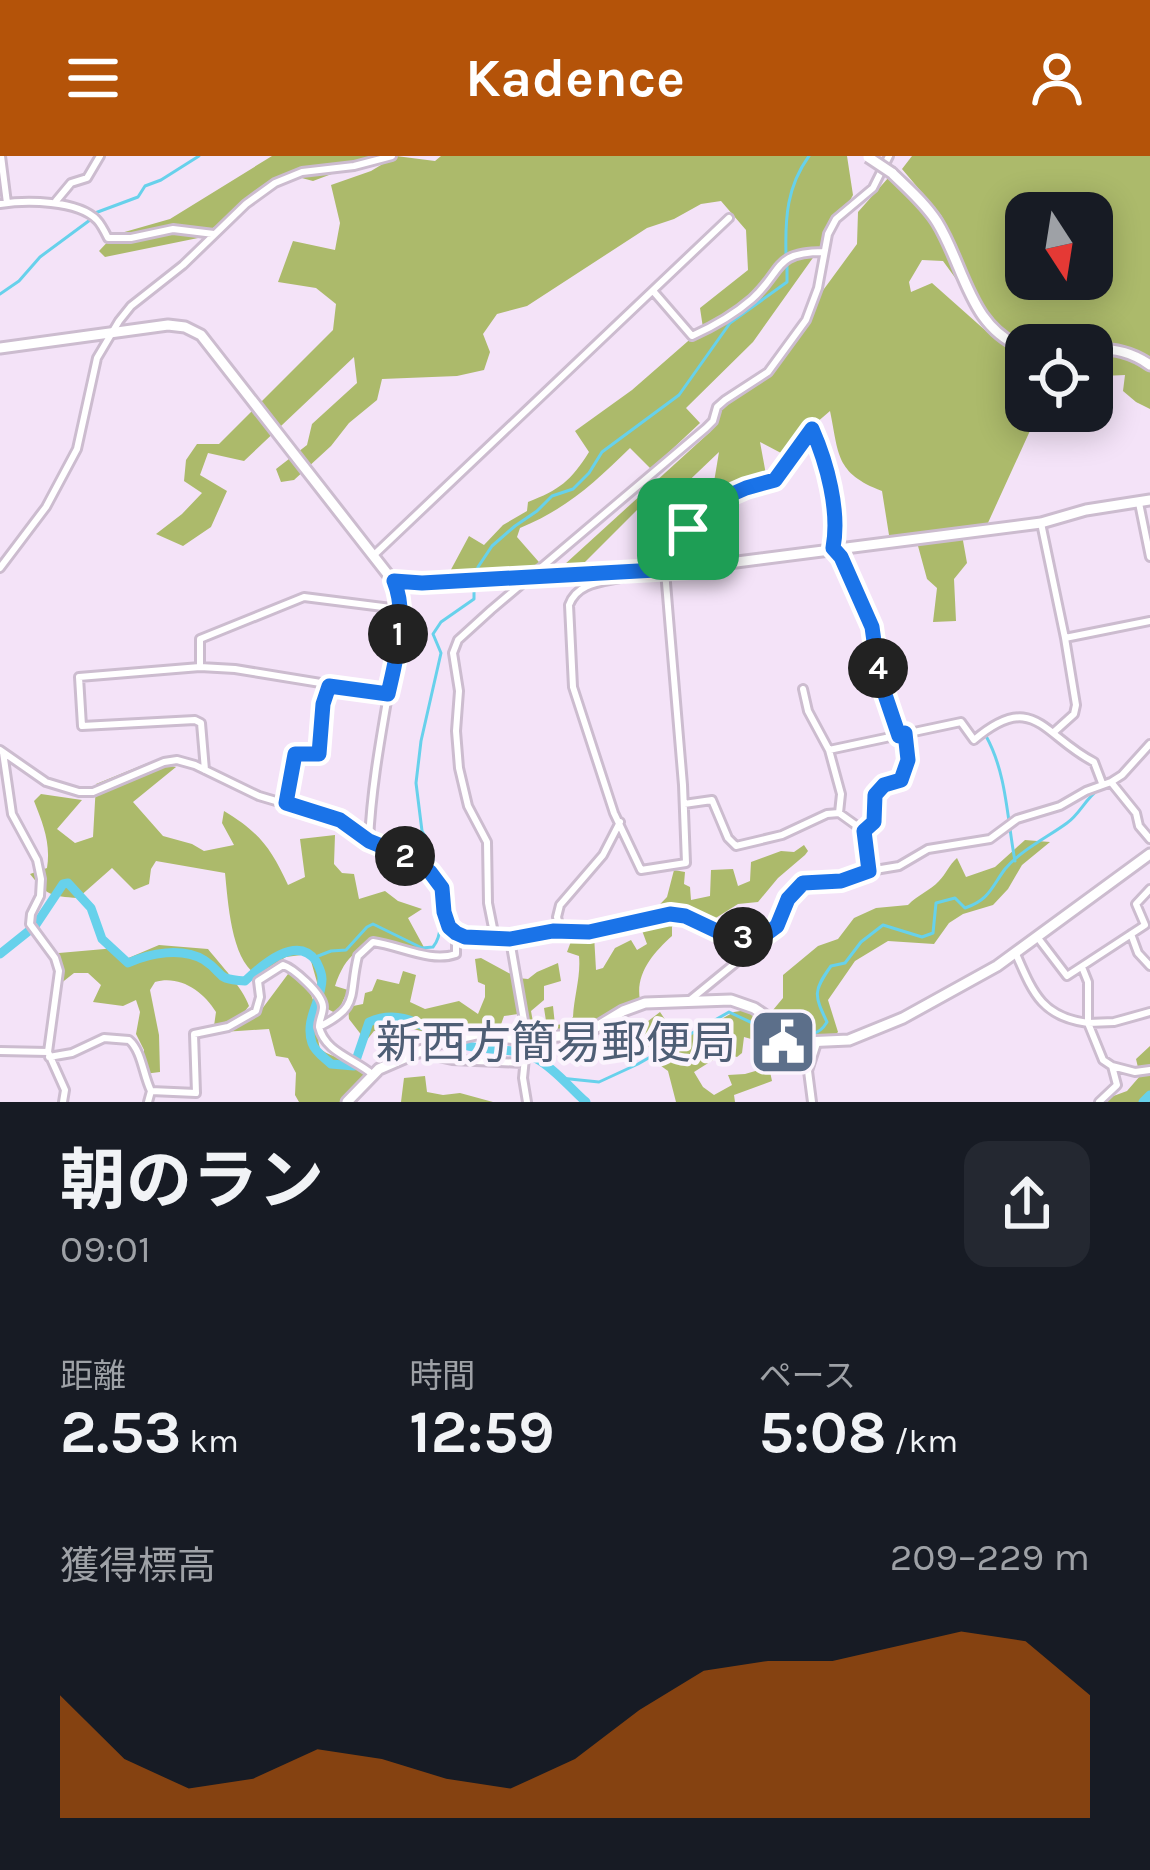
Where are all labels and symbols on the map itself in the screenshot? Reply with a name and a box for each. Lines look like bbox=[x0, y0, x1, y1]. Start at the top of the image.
north arrow bbox=[1005, 192, 1113, 300]
pin bbox=[637, 478, 739, 580]
pin: 1 bbox=[368, 604, 428, 664]
pin: 4 bbox=[848, 638, 908, 698]
pin: 2 bbox=[375, 826, 435, 886]
pin: 3 bbox=[713, 907, 773, 967]
public building icon: 新西方簡易郵便局 bbox=[748, 1007, 818, 1077]
place label: 新西方簡易郵便局 bbox=[376, 1017, 736, 1069]

